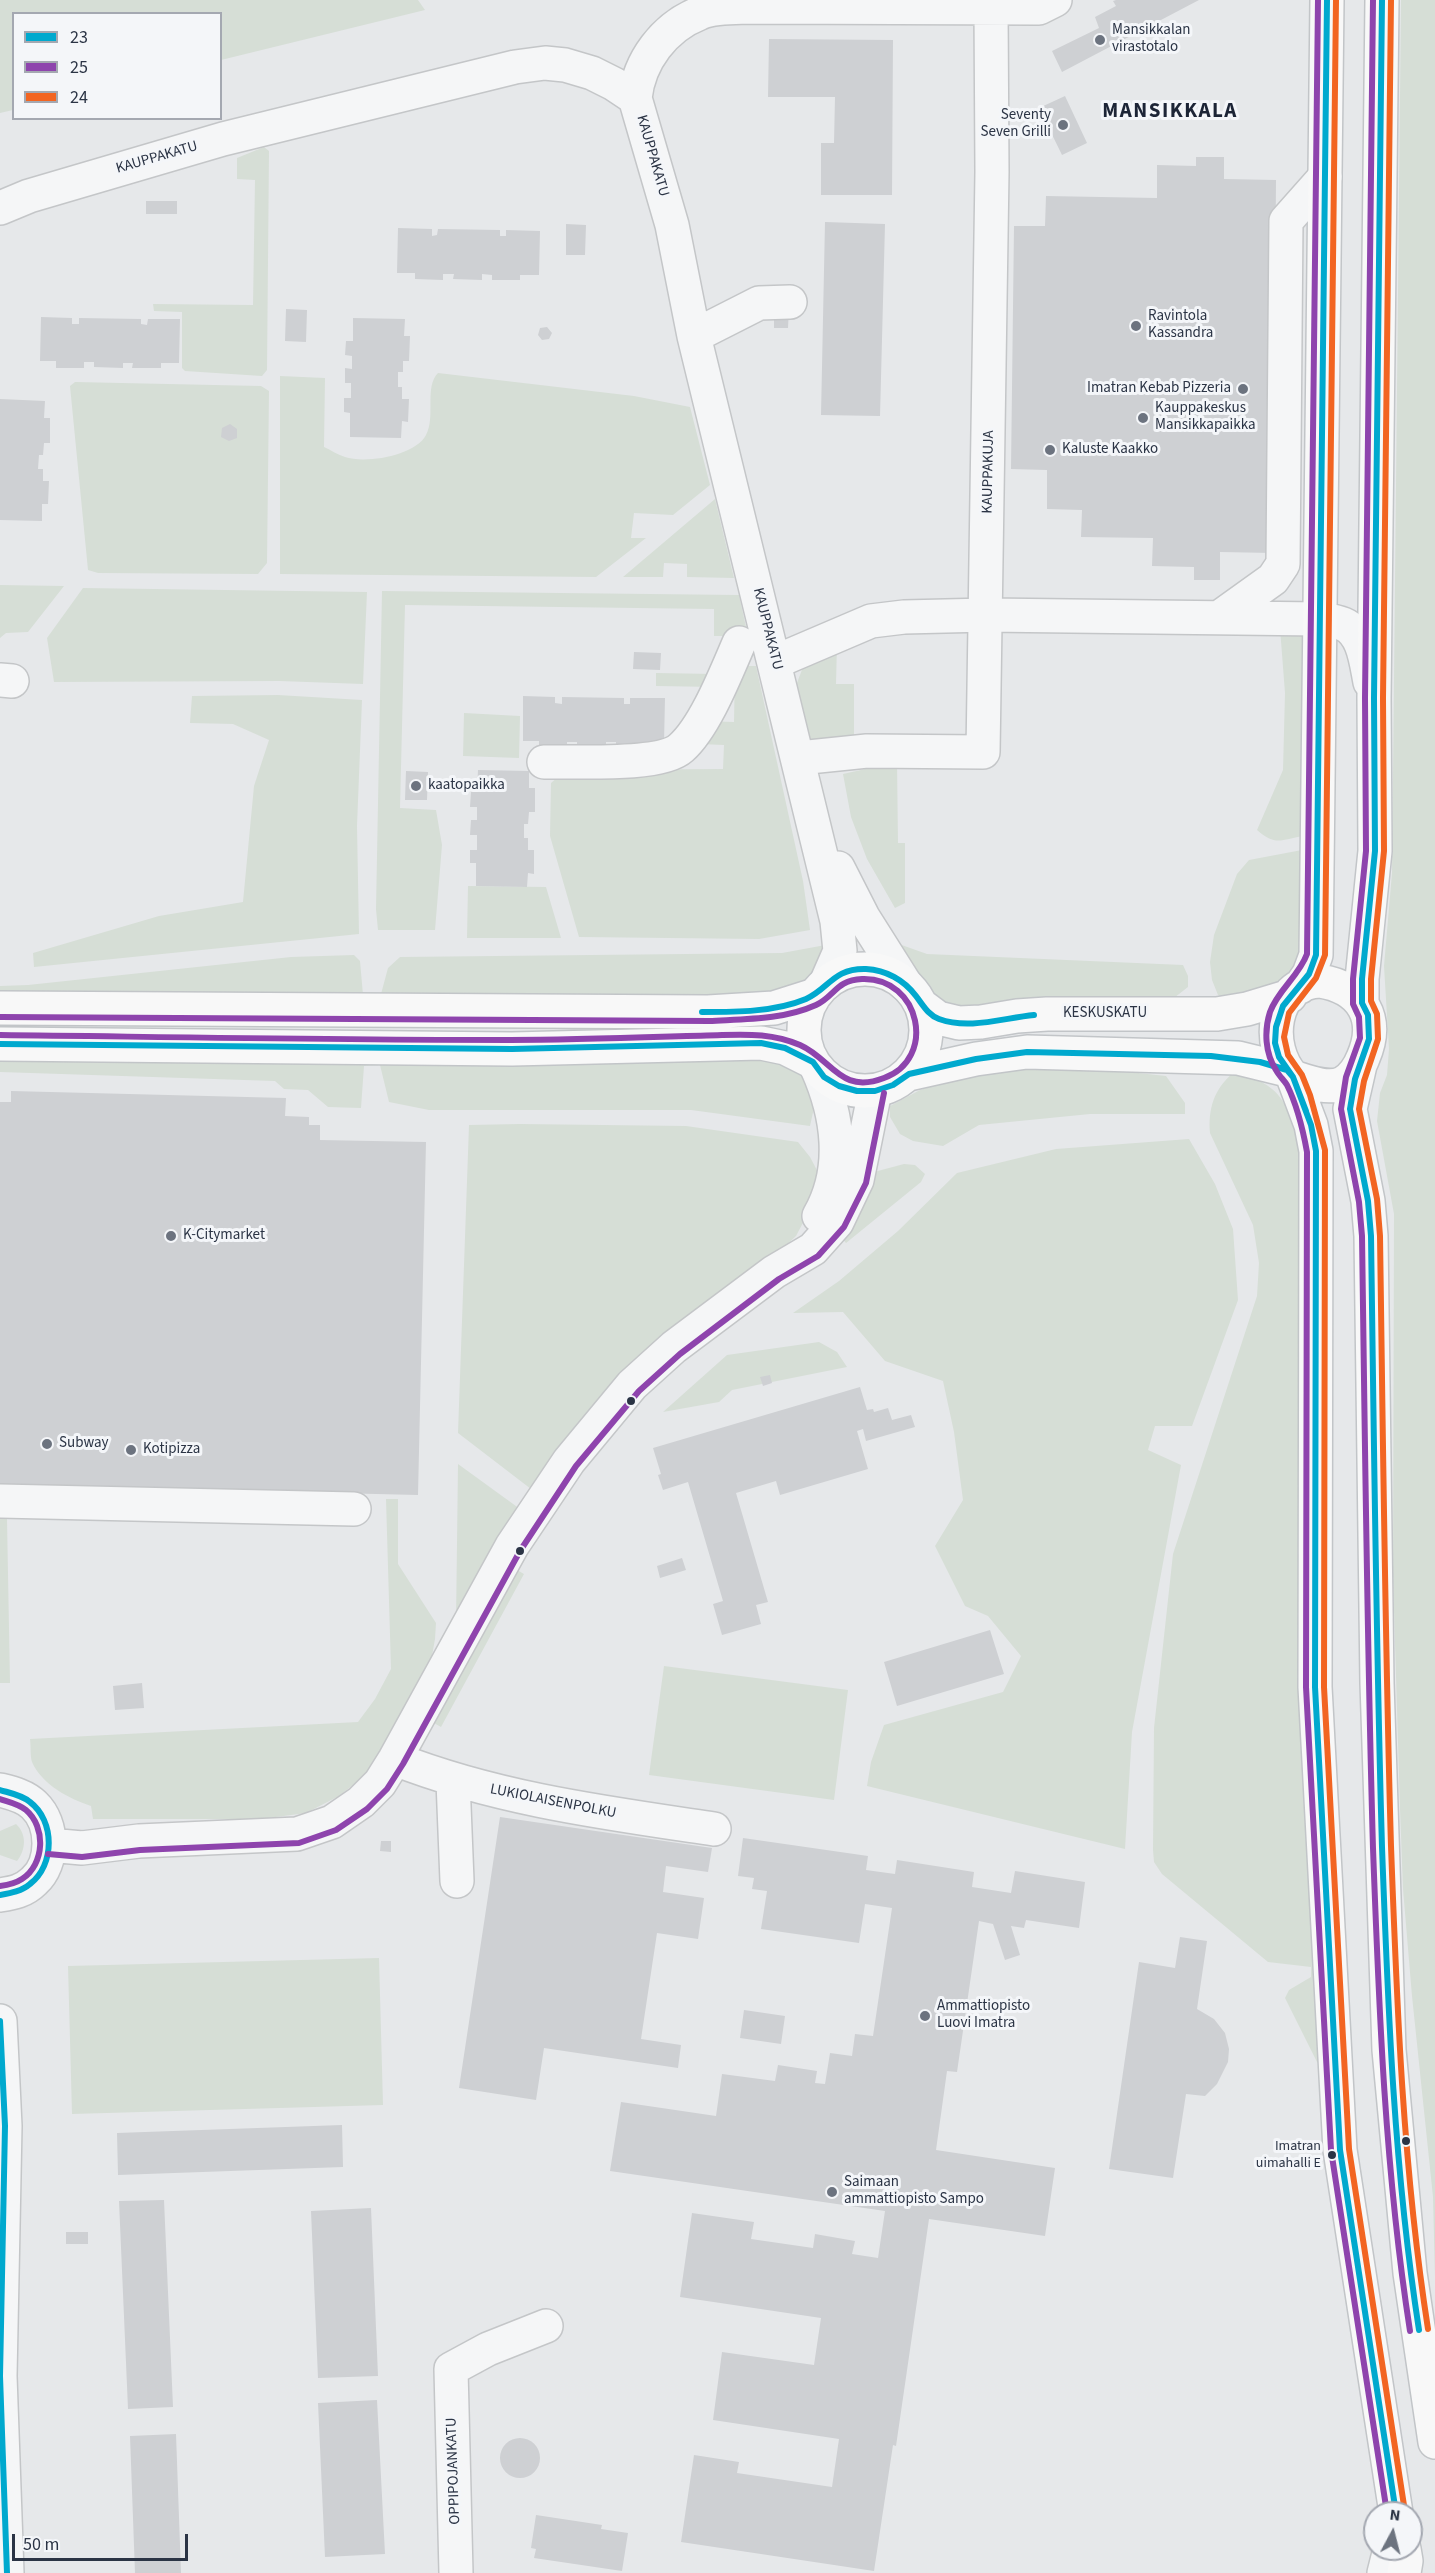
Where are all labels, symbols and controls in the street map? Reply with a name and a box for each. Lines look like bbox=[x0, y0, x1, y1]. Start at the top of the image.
legend bbox=[12, 12, 222, 120]
place label: Mansikkalan virastotalo bbox=[1112, 22, 1190, 57]
text: 23 bbox=[70, 25, 88, 50]
marker: Mansikkalan virastotalo bbox=[1093, 33, 1107, 47]
text: 25 bbox=[70, 55, 88, 80]
text: 24 bbox=[70, 85, 88, 110]
district label: MANSIKKALA bbox=[1102, 99, 1238, 125]
place label: Seventy Seven Grilli bbox=[980, 107, 1051, 142]
street label: KAUPPAKATU bbox=[632, 113, 672, 199]
marker: Seventy Seven Grilli bbox=[1056, 118, 1070, 132]
street label: KAUPPAKATU bbox=[114, 138, 200, 178]
place label: Ravintola Kassandra bbox=[1148, 308, 1213, 343]
marker: Ravintola Kassandra bbox=[1129, 319, 1143, 333]
place label: Imatran Kebab Pizzeria bbox=[1087, 380, 1231, 398]
marker: Imatran Kebab Pizzeria bbox=[1236, 382, 1250, 396]
place label: Kauppakeskus Mansikkapaikka bbox=[1155, 400, 1256, 435]
marker: Kauppakeskus Mansikkapaikka bbox=[1136, 411, 1150, 425]
street label: KAUPPAKUJA bbox=[979, 430, 999, 514]
place label: Kaluste Kaakko bbox=[1062, 441, 1158, 459]
marker: Kaluste Kaakko bbox=[1043, 443, 1057, 457]
street label: KAUPPAKATU bbox=[748, 586, 786, 672]
place label: kaatopaikka bbox=[428, 777, 505, 795]
marker: kaatopaikka bbox=[409, 779, 423, 793]
street label: KESKUSKATU bbox=[1063, 1005, 1147, 1023]
place label: K-Citymarket bbox=[183, 1227, 265, 1245]
marker: K-Citymarket bbox=[164, 1229, 178, 1243]
unlabelled marker bbox=[625, 1395, 637, 1407]
place label: Subway bbox=[59, 1435, 109, 1453]
marker: Subway bbox=[40, 1437, 54, 1451]
place label: Kotipizza bbox=[143, 1441, 200, 1459]
marker: Kotipizza bbox=[124, 1443, 138, 1457]
unlabelled marker bbox=[514, 1545, 526, 1557]
street label: LUKIOLAISENPOLKU bbox=[488, 1781, 618, 1823]
place label: Ammattiopisto Luovi Imatra bbox=[937, 1998, 1030, 2033]
marker: Ammattiopisto Luovi Imatra bbox=[918, 2009, 932, 2023]
unlabelled marker bbox=[1400, 2135, 1412, 2147]
place label: Imatran uimahalli E bbox=[1256, 2139, 1321, 2172]
marker: Imatran uimahalli E bbox=[1326, 2149, 1338, 2161]
place label: Saimaan ammattiopisto Sampo bbox=[844, 2174, 984, 2209]
marker: Saimaan ammattiopisto Sampo bbox=[825, 2185, 839, 2199]
street label: OPPIPOJANKATU bbox=[443, 2417, 465, 2525]
north arrow bbox=[1363, 2501, 1423, 2561]
text: N bbox=[1388, 2504, 1402, 2527]
scale bar bbox=[15, 2522, 190, 2560]
text: 50 m bbox=[23, 2532, 59, 2557]

